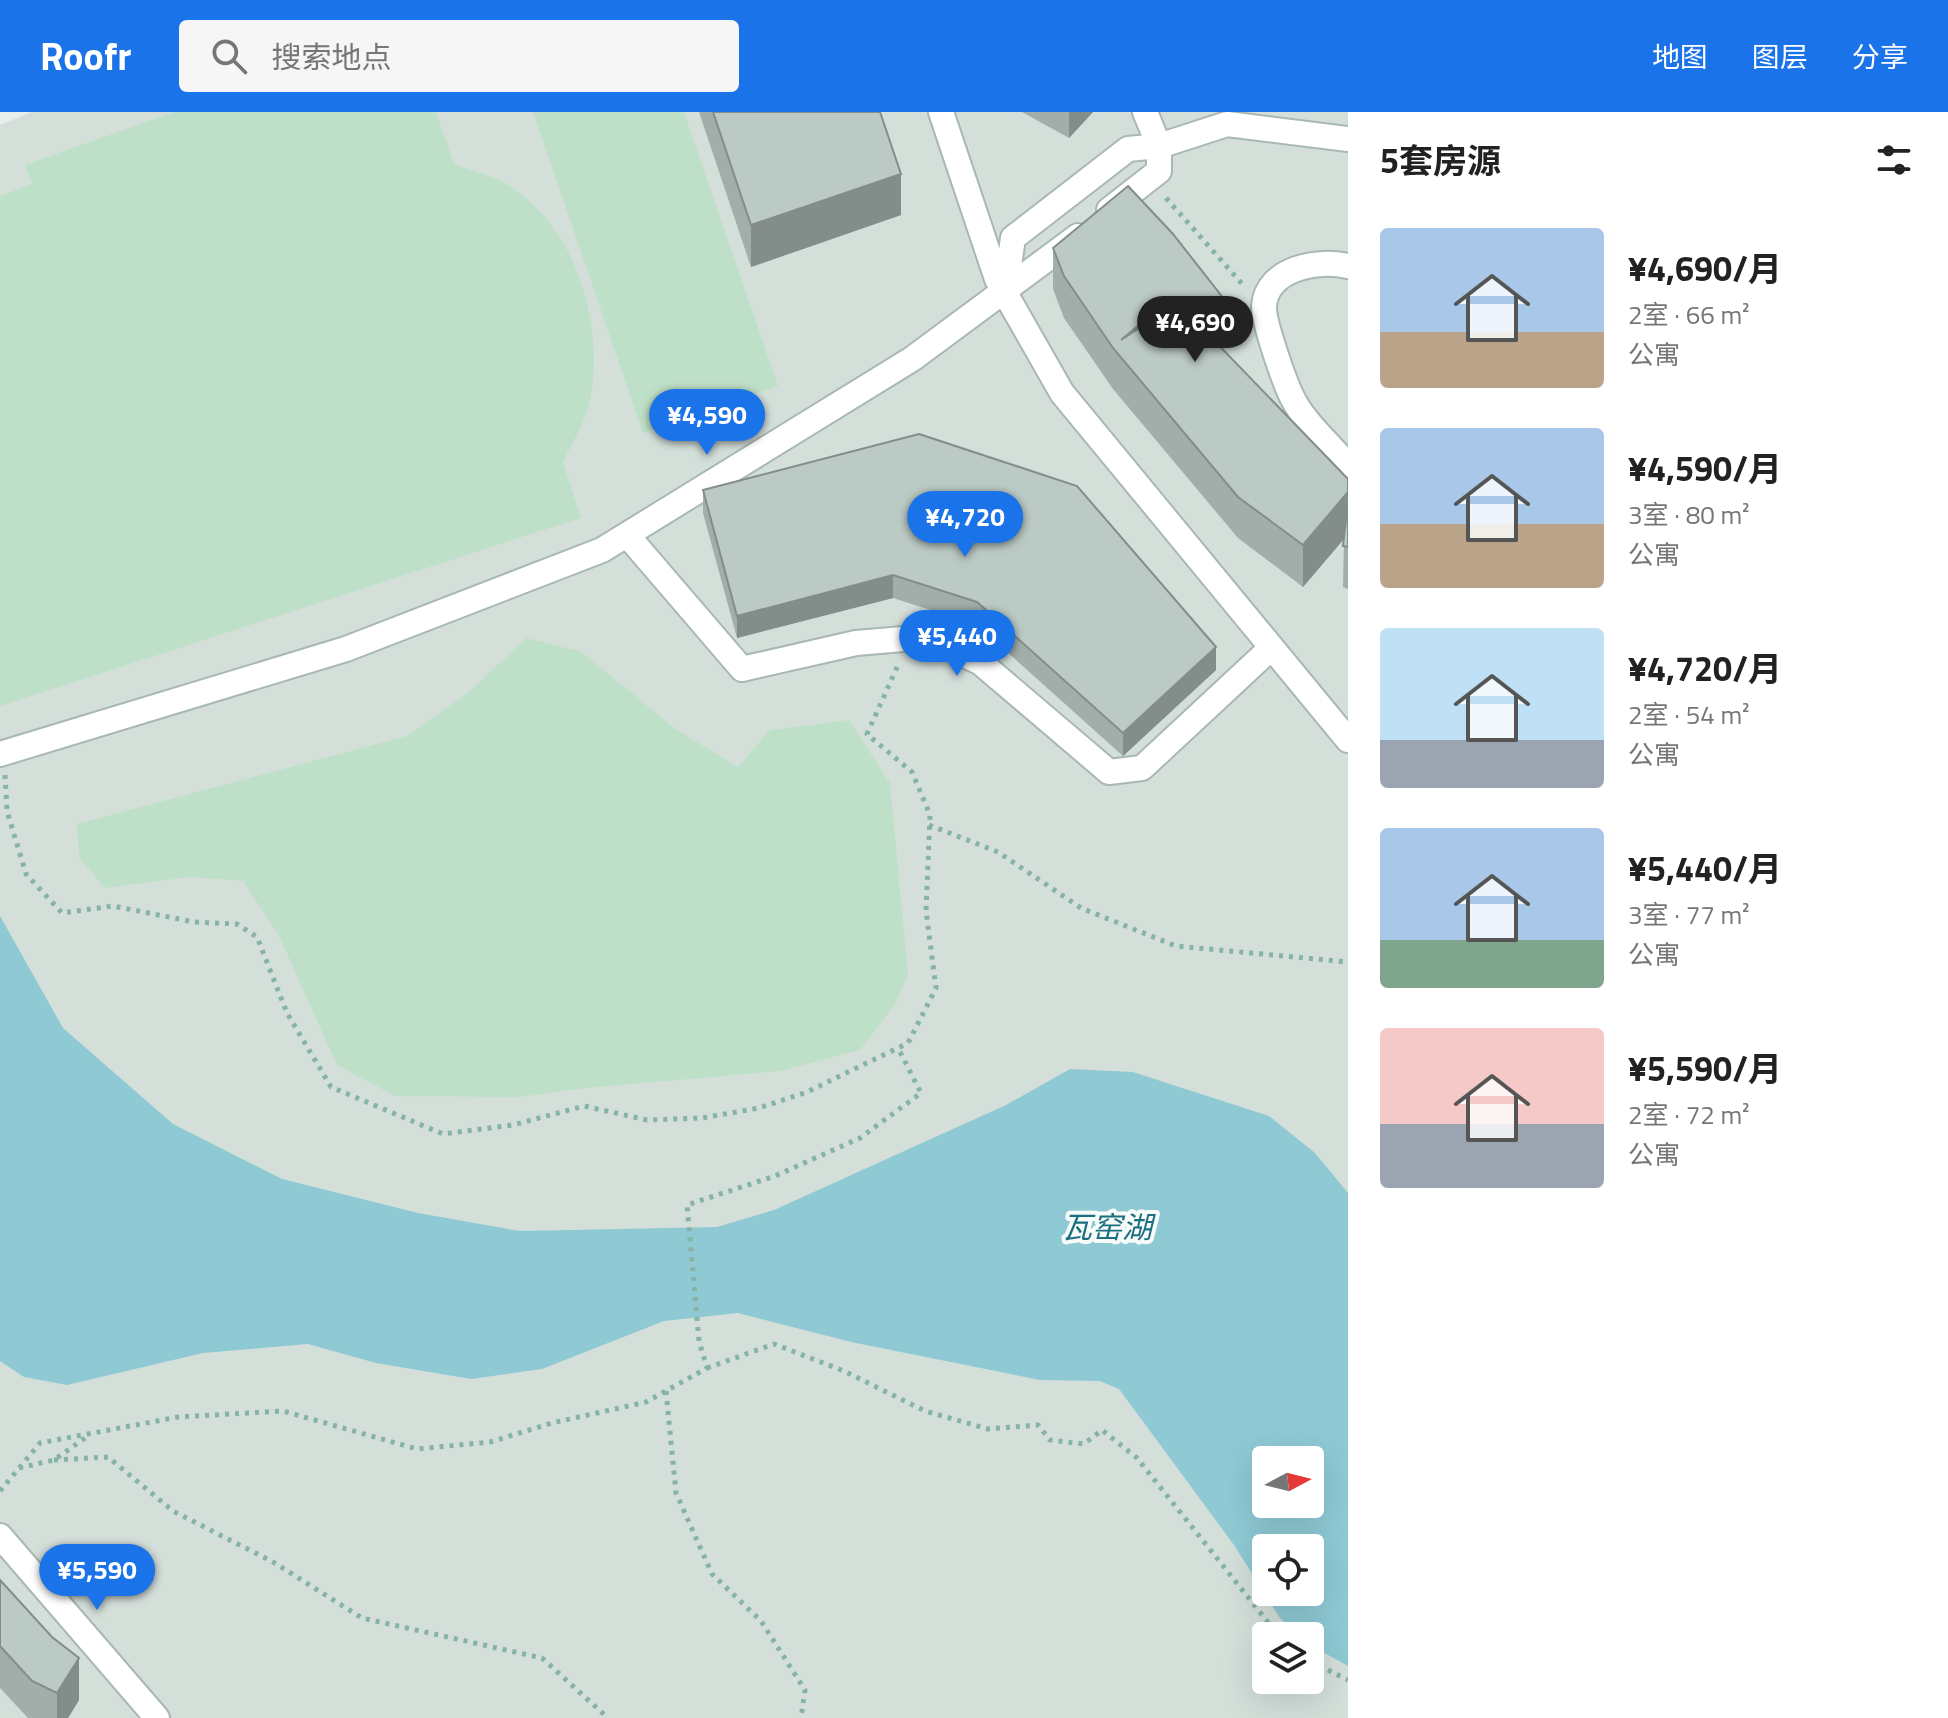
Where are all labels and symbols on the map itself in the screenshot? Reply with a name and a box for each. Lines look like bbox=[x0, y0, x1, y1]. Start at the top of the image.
pin: ¥4,690 bbox=[1130, 296, 1260, 364]
pin: ¥4,590 bbox=[642, 389, 772, 457]
pin: ¥4,720 bbox=[900, 491, 1030, 559]
pin: ¥5,440 bbox=[892, 610, 1022, 678]
water label: 瓦窑湖 bbox=[1062, 1204, 1156, 1250]
north arrow bbox=[1252, 1446, 1324, 1518]
pin: ¥5,590 bbox=[32, 1544, 162, 1612]

